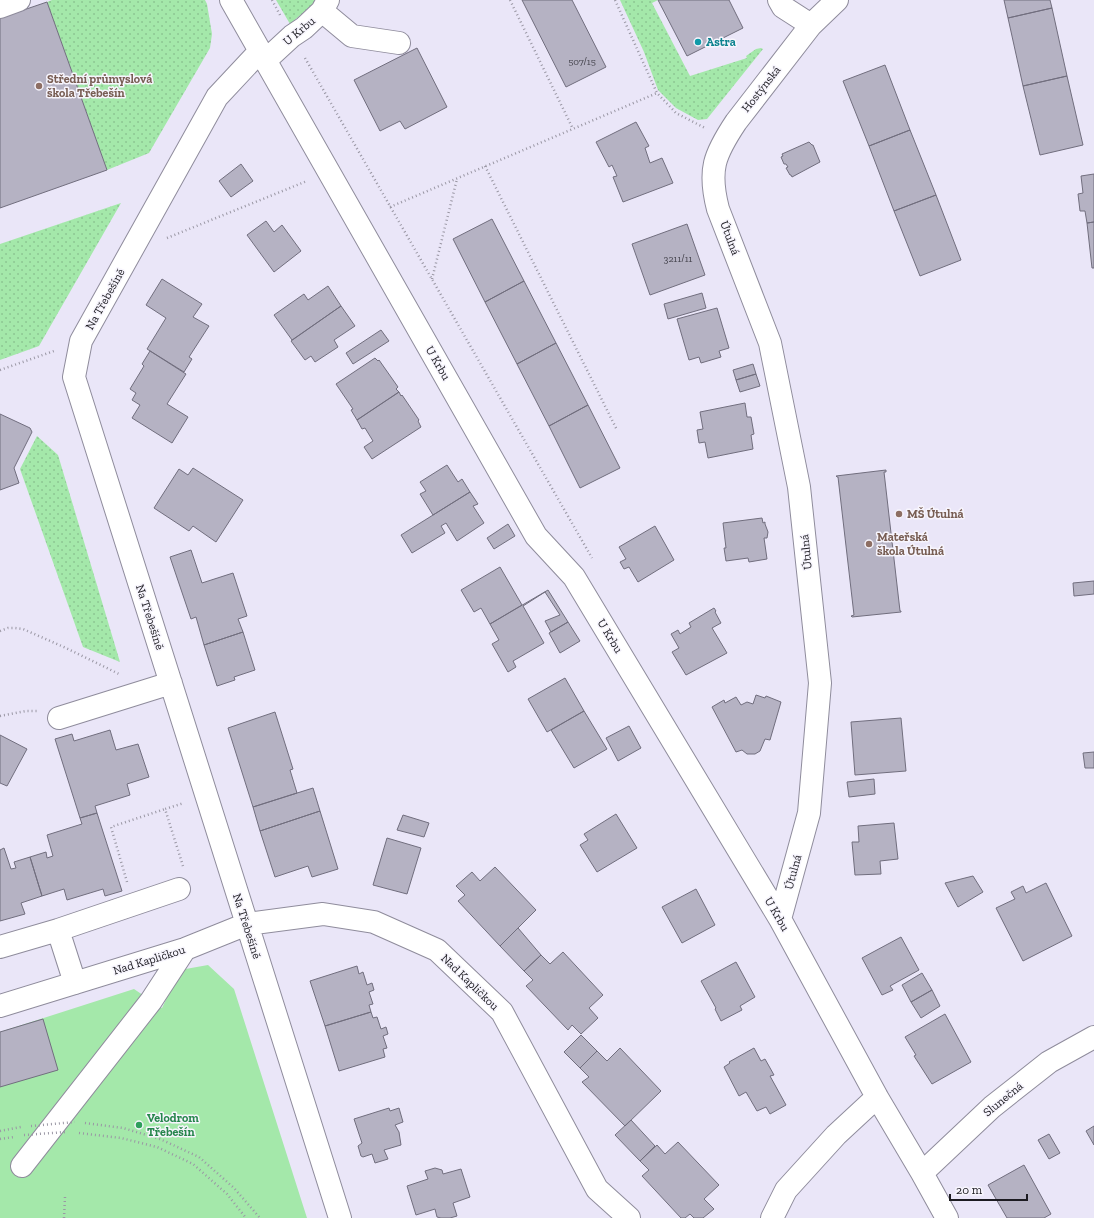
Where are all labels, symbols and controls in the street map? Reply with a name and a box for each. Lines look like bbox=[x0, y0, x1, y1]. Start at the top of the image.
street label: U Krbu bbox=[280, 14, 318, 48]
place label: Astra bbox=[706, 35, 736, 49]
marker: Astra bbox=[693, 37, 703, 47]
house number: 507/15 bbox=[568, 56, 596, 68]
street label: Hostýnská bbox=[739, 63, 784, 115]
place label: Střední průmyslová škola Třebešín bbox=[47, 72, 152, 100]
marker: Střední průmyslová škola Třebešín bbox=[34, 81, 44, 91]
street label: Útulná bbox=[717, 219, 744, 257]
house number: 3211/11 bbox=[664, 253, 693, 265]
street label: Na Třebešíně bbox=[82, 266, 128, 332]
street label: U Krbu bbox=[423, 343, 453, 383]
place label: MŠ Útulná bbox=[907, 506, 964, 521]
marker: MŠ Útulná bbox=[894, 509, 904, 519]
place label: Mateřská škola Útulná bbox=[877, 530, 944, 558]
street label: Útulná bbox=[796, 533, 815, 571]
marker: Mateřská škola Útulná bbox=[864, 539, 874, 549]
street label: Na Třebešíně bbox=[133, 583, 167, 652]
street label: U Krbu bbox=[594, 616, 626, 656]
street label: Útulná bbox=[781, 853, 804, 891]
street label: Na Třebešíně bbox=[230, 892, 264, 961]
street label: U Krbu bbox=[762, 894, 792, 934]
street label: Nad Kapličkou bbox=[111, 942, 187, 978]
street label: Nad Kapličkou bbox=[438, 951, 502, 1013]
street label: Slunečná bbox=[980, 1079, 1026, 1119]
place label: Velodrom Třebešín bbox=[147, 1111, 199, 1139]
marker: Velodrom Třebešín bbox=[134, 1120, 144, 1130]
scale bar bbox=[950, 1176, 1027, 1202]
text: 20 m bbox=[956, 1183, 983, 1197]

